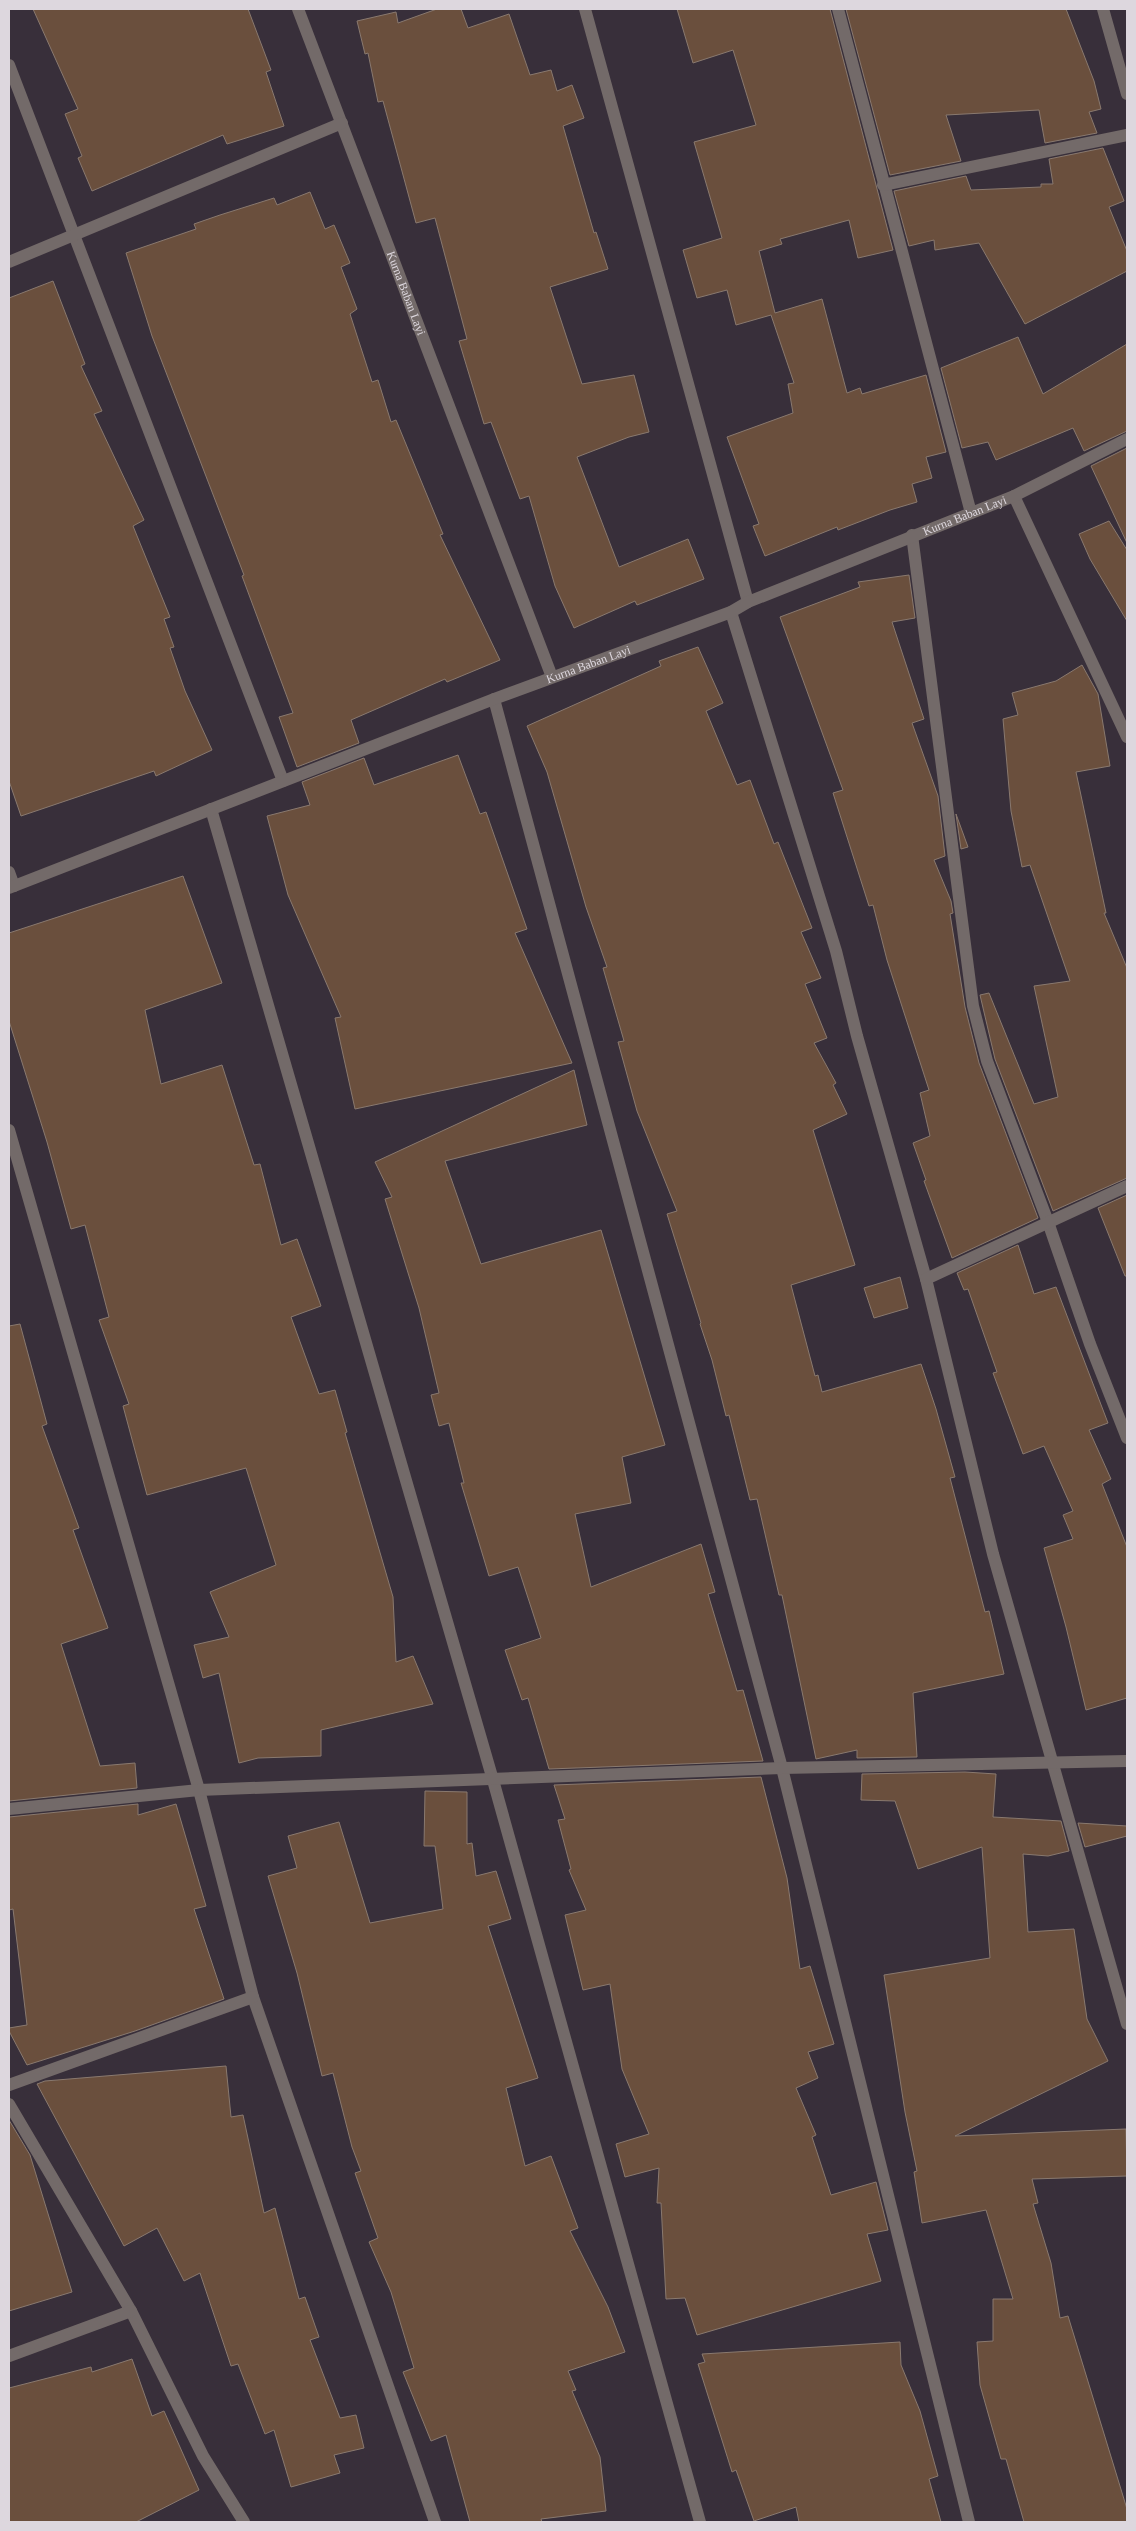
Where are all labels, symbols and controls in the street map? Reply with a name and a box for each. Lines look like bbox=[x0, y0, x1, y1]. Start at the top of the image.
street label: Kurna Baban Layi bbox=[384, 249, 429, 338]
street label: Kurna Baban Layi bbox=[921, 492, 1009, 539]
street label: Kurna Baban Layi bbox=[544, 642, 633, 686]

